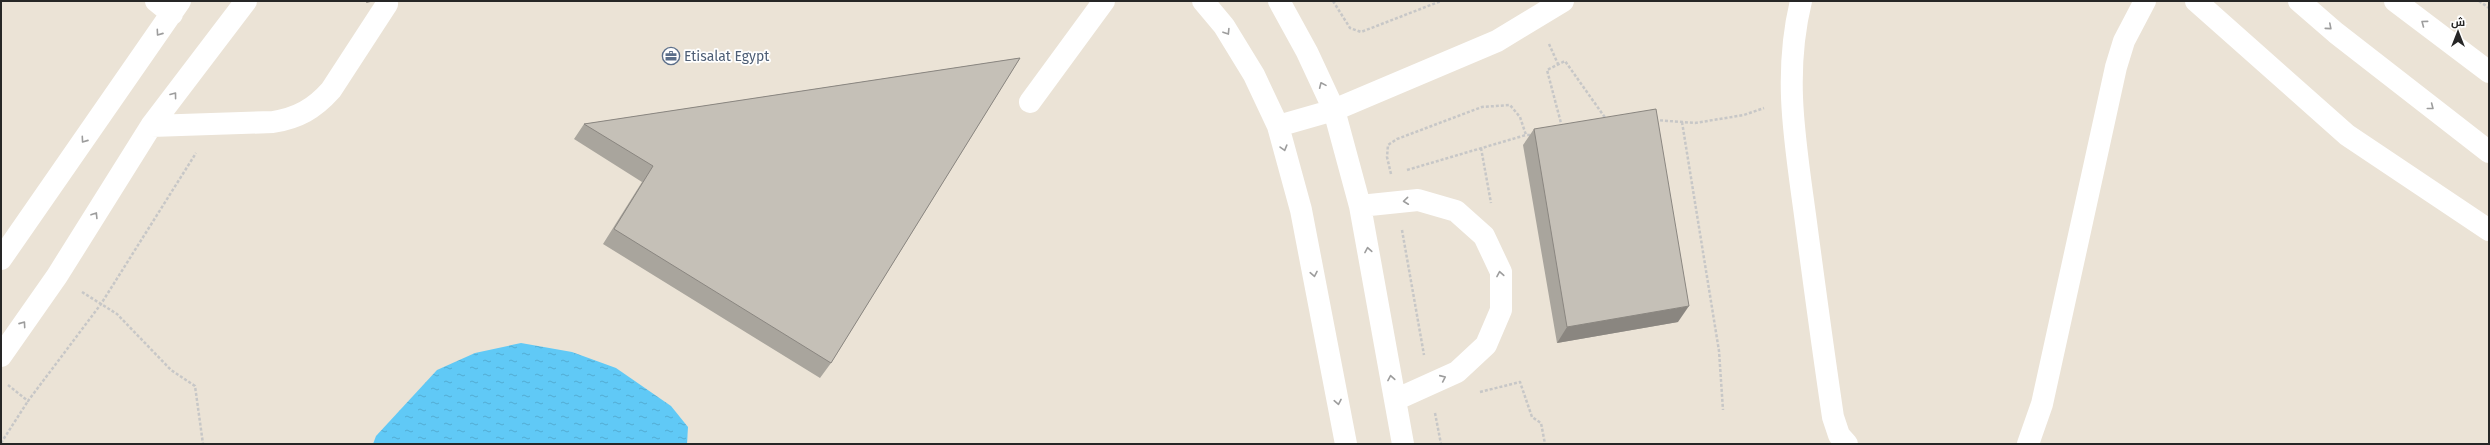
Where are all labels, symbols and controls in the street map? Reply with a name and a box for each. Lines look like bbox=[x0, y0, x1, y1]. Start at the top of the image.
north arrow bbox=[2438, 12, 2478, 52]
text: ش bbox=[2451, 16, 2465, 29]
one-way arrow bbox=[2422, 21, 2429, 28]
one-way arrow bbox=[2324, 22, 2331, 29]
one-way arrow bbox=[1222, 28, 1230, 35]
one-way arrow bbox=[157, 29, 164, 36]
office icon: Etisalat Egypt bbox=[661, 46, 681, 66]
place label: Etisalat Egypt bbox=[684, 48, 770, 65]
one-way arrow bbox=[1319, 81, 1327, 89]
one-way arrow bbox=[170, 93, 177, 100]
one-way arrow bbox=[2426, 102, 2433, 109]
one-way arrow bbox=[81, 136, 89, 143]
one-way arrow bbox=[1279, 144, 1288, 151]
one-way arrow bbox=[1403, 196, 1409, 205]
one-way arrow bbox=[90, 212, 97, 219]
one-way arrow bbox=[1364, 247, 1373, 253]
one-way arrow bbox=[1496, 270, 1505, 277]
one-way arrow bbox=[1309, 271, 1317, 278]
one-way arrow bbox=[18, 321, 25, 328]
one-way arrow bbox=[1387, 375, 1396, 381]
one-way arrow bbox=[1439, 375, 1447, 383]
one-way arrow bbox=[1333, 399, 1342, 405]

